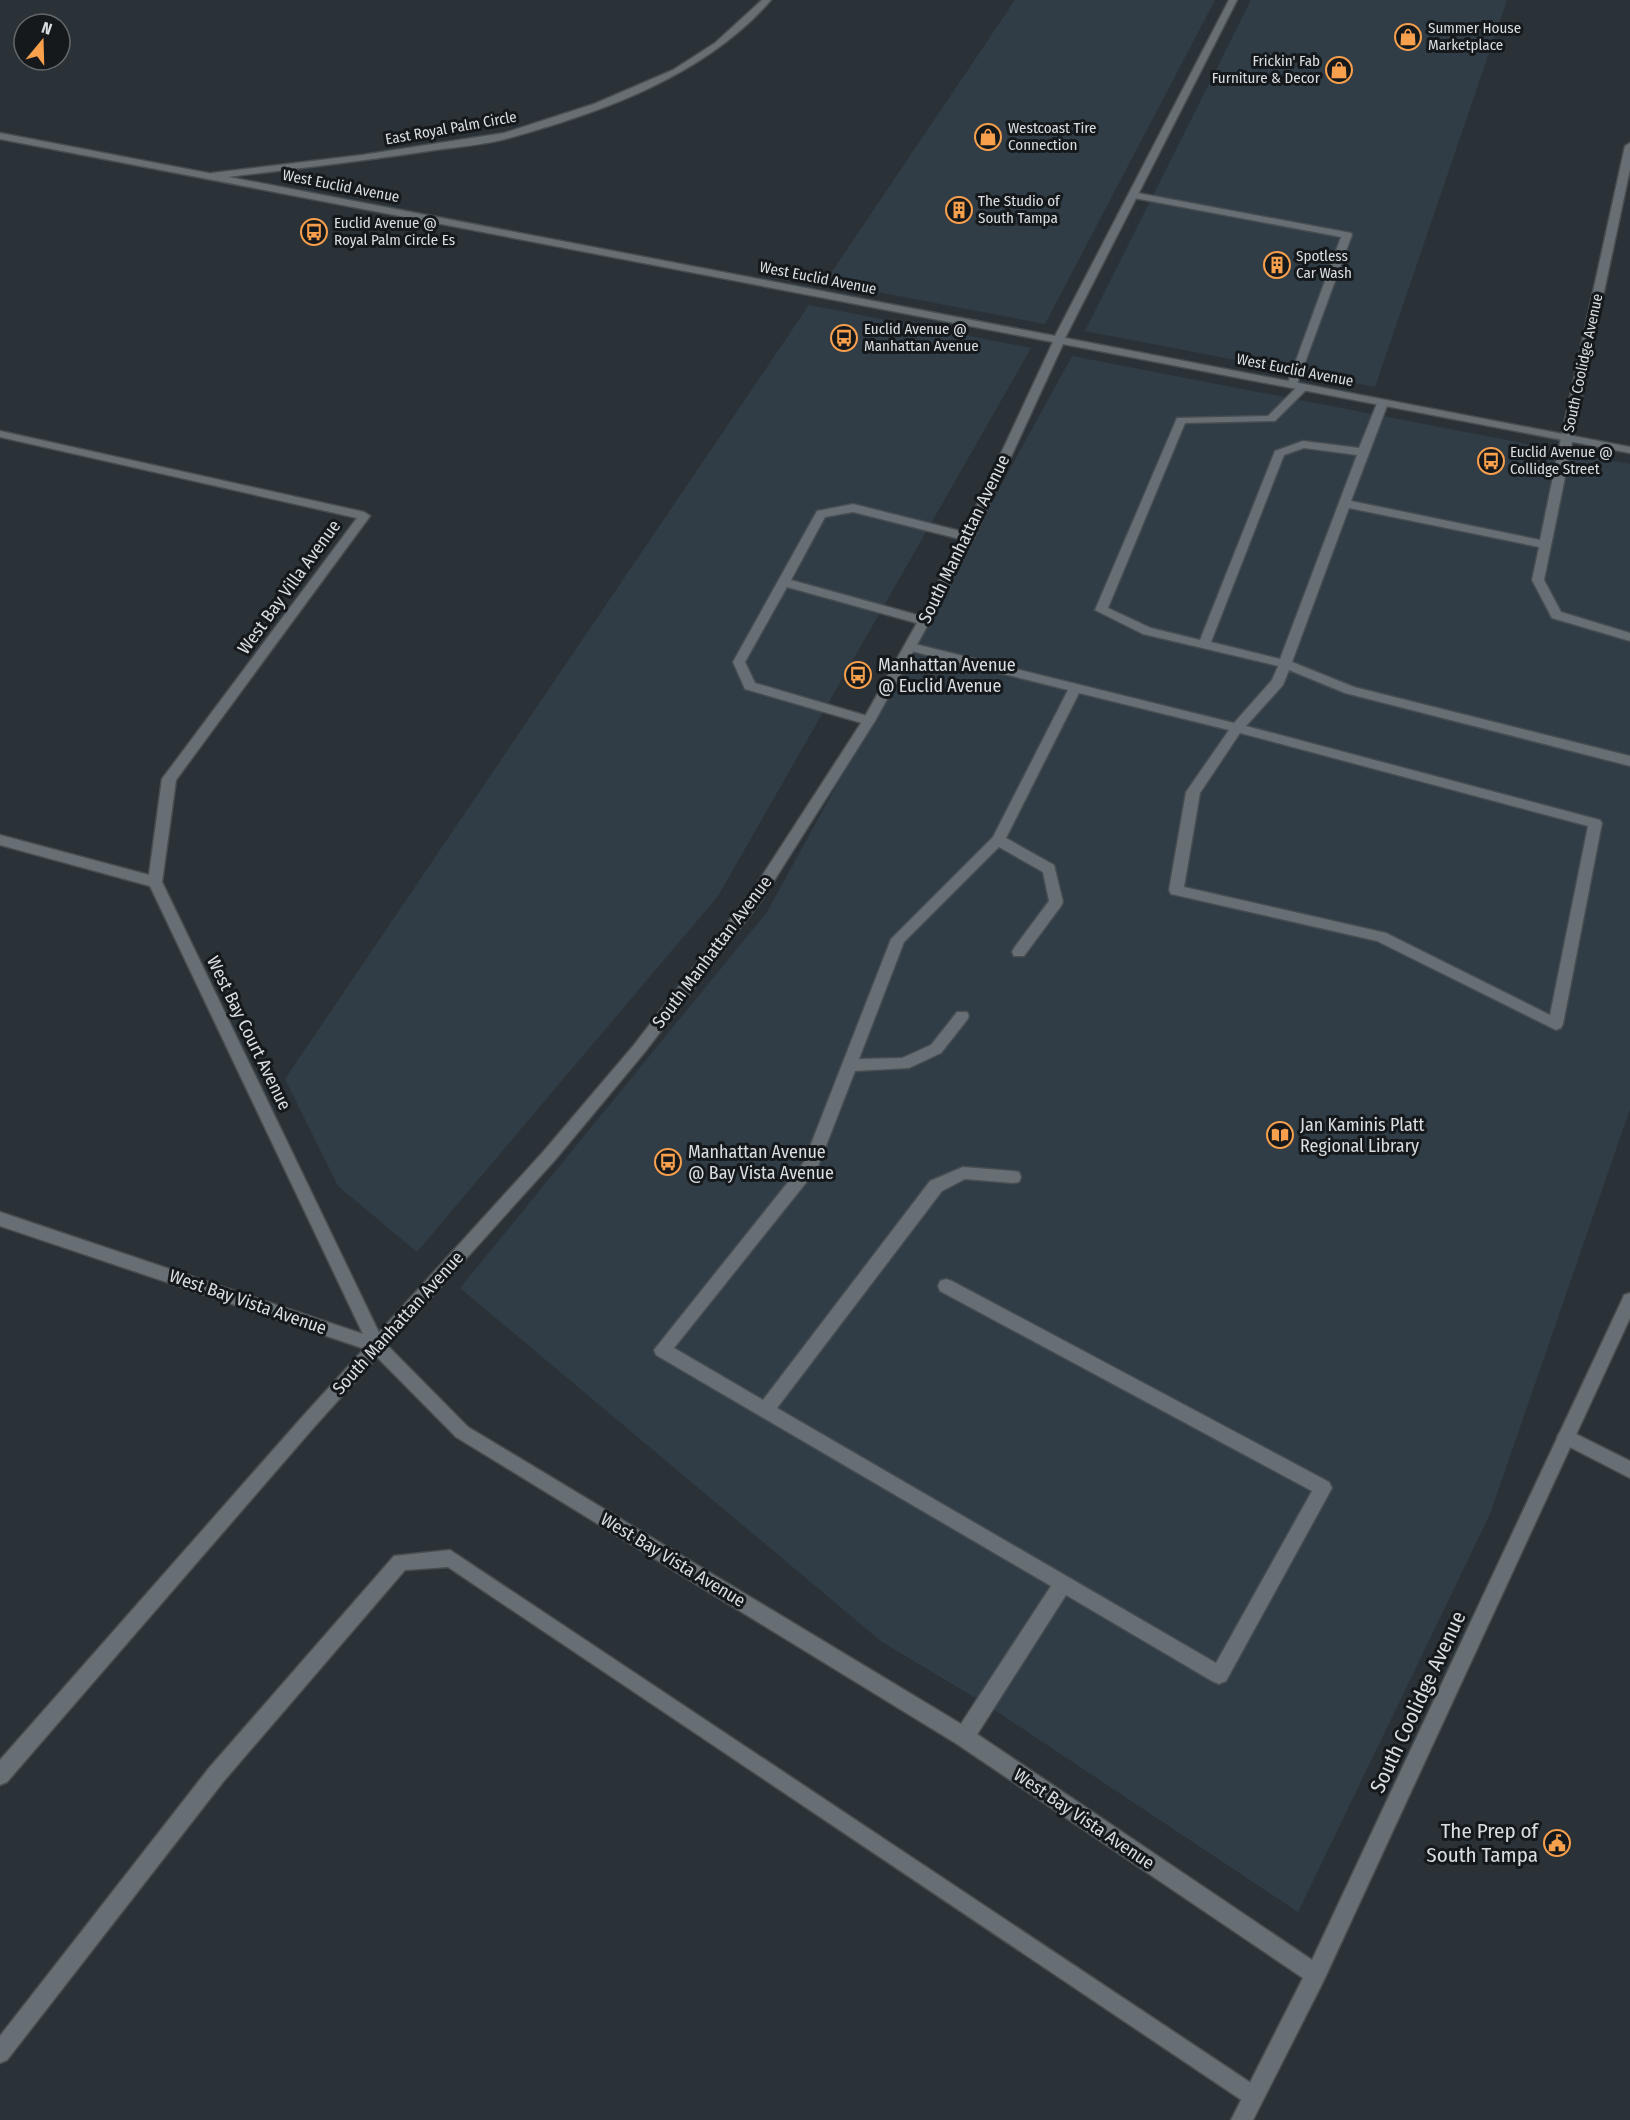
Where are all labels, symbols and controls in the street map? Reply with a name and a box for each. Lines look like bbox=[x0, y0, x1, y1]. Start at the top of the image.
north arrow bbox=[12, 12, 72, 72]
text: N bbox=[39, 18, 54, 39]
place label: Summer House Marketplace bbox=[1428, 19, 1521, 54]
shop icon: Summer House Marketplace bbox=[1393, 22, 1423, 52]
place label: Frickin' Fab Furniture & Decor bbox=[1212, 52, 1321, 87]
shop icon: Frickin' Fab Furniture & Decor bbox=[1324, 55, 1354, 85]
street label: East Royal Palm Circle bbox=[384, 108, 518, 148]
place label: Westcoast Tire Connection bbox=[1008, 119, 1097, 154]
shop icon: Westcoast Tire Connection bbox=[973, 122, 1003, 152]
street label: West Euclid Avenue bbox=[281, 166, 401, 206]
place label: The Studio of South Tampa bbox=[978, 192, 1061, 227]
building icon: The Studio of South Tampa bbox=[944, 195, 974, 225]
place label: Euclid Avenue @ Royal Palm Circle Es bbox=[334, 214, 455, 249]
bus stop icon: Euclid Avenue @ Royal Palm Circle Es bbox=[299, 217, 329, 247]
place label: Spotless Car Wash bbox=[1296, 247, 1352, 282]
building icon: Spotless Car Wash bbox=[1262, 250, 1292, 280]
street label: West Euclid Avenue bbox=[758, 258, 878, 298]
street label: South Coolidge Avenue bbox=[1560, 292, 1606, 434]
place label: Euclid Avenue @ Manhattan Avenue bbox=[864, 320, 979, 355]
bus stop icon: Euclid Avenue @ Manhattan Avenue bbox=[829, 323, 859, 353]
street label: West Euclid Avenue bbox=[1235, 350, 1355, 390]
place label: Euclid Avenue @ Collidge Street bbox=[1510, 443, 1613, 478]
bus stop icon: Euclid Avenue @ Collidge Street bbox=[1476, 446, 1506, 476]
street label: South Manhattan Avenue bbox=[914, 451, 1015, 627]
street label: West Bay Villa Avenue bbox=[233, 515, 345, 659]
place label: Manhattan Avenue @ Euclid Avenue bbox=[878, 654, 1016, 697]
bus stop icon: Manhattan Avenue @ Euclid Avenue bbox=[843, 660, 873, 690]
street label: South Manhattan Avenue bbox=[648, 871, 777, 1033]
street label: West Bay Court Avenue bbox=[202, 952, 296, 1114]
place label: Jan Kaminis Platt Regional Library bbox=[1300, 1114, 1425, 1157]
library icon: Jan Kaminis Platt Regional Library bbox=[1265, 1120, 1295, 1150]
place label: Manhattan Avenue @ Bay Vista Avenue bbox=[688, 1141, 834, 1184]
bus stop icon: Manhattan Avenue @ Bay Vista Avenue bbox=[653, 1147, 683, 1177]
street label: South Manhattan Avenue bbox=[328, 1247, 468, 1399]
street label: West Bay Vista Avenue bbox=[166, 1265, 330, 1339]
street label: West Bay Vista Avenue bbox=[597, 1508, 749, 1612]
street label: South Coolidge Avenue bbox=[1364, 1607, 1472, 1797]
street label: West Bay Vista Avenue bbox=[1009, 1764, 1159, 1874]
place label: The Prep of South Tampa bbox=[1426, 1818, 1540, 1868]
public building icon: The Prep of South Tampa bbox=[1542, 1828, 1572, 1858]

